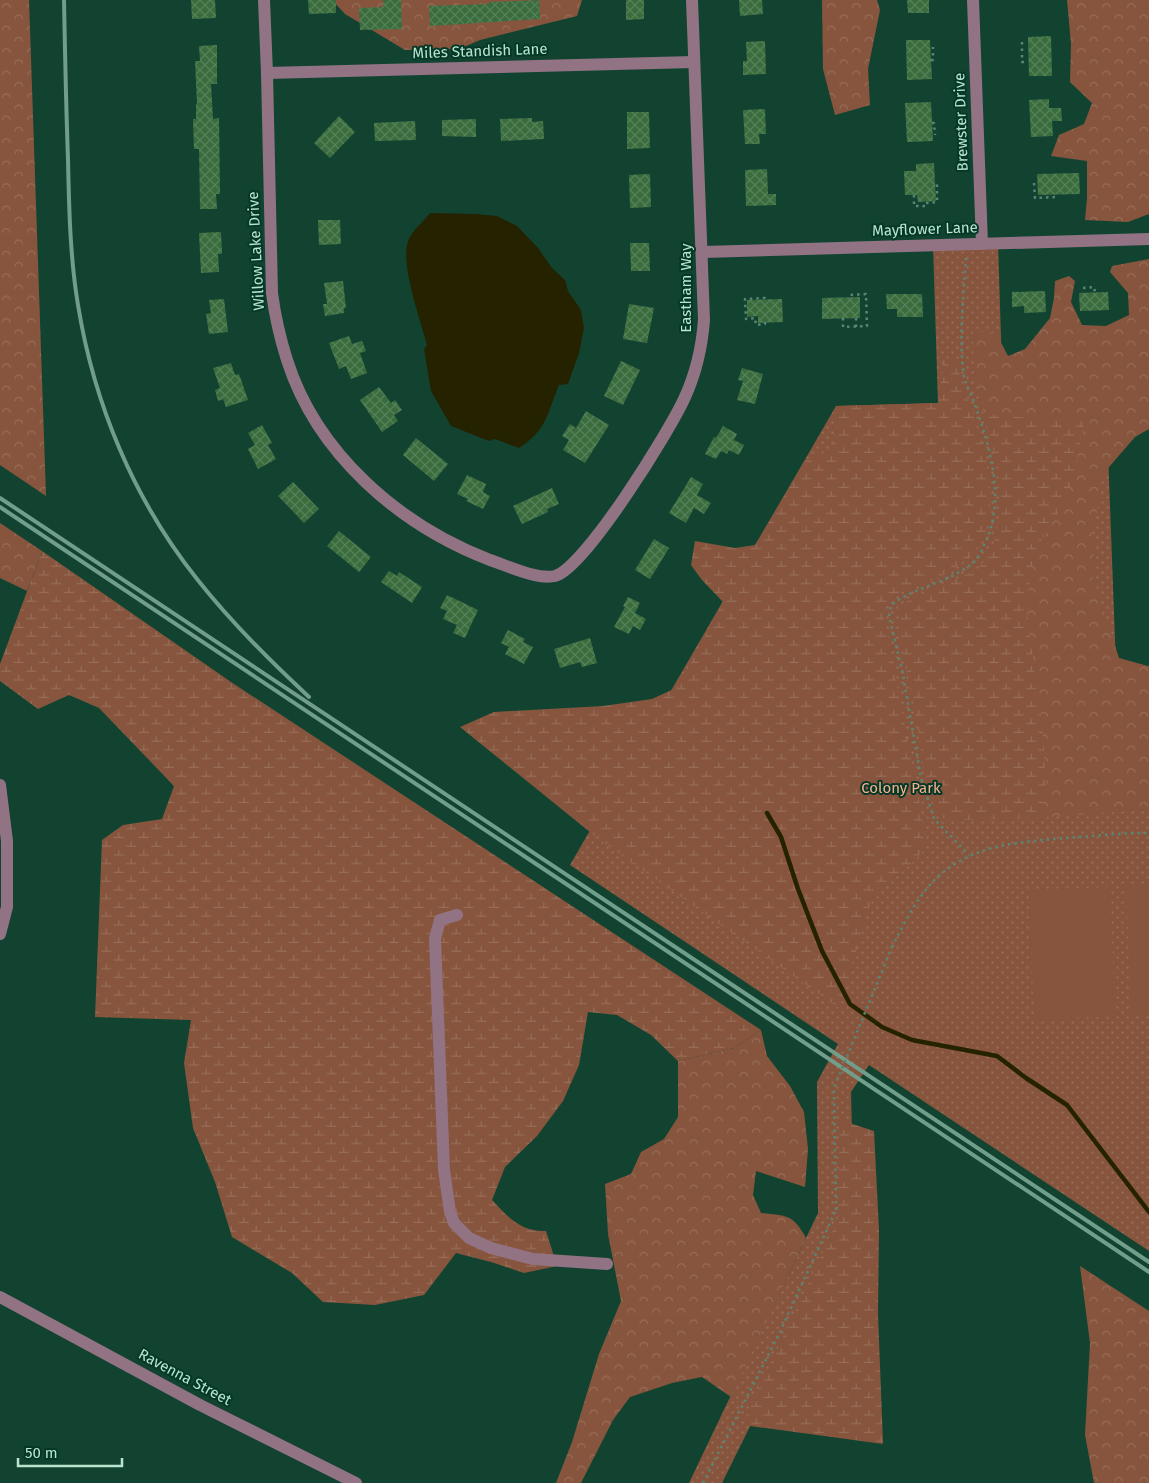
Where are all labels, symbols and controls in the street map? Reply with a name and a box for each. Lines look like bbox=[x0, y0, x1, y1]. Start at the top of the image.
street label: Miles Standish Lane bbox=[412, 40, 548, 62]
street label: Brewster Drive bbox=[950, 72, 972, 172]
street label: Willow Lake Drive bbox=[244, 191, 268, 311]
street label: Mayflower Lane bbox=[872, 218, 978, 240]
street label: Eastham Way bbox=[677, 243, 695, 333]
park label: Colony Park bbox=[861, 779, 941, 797]
street label: Ravenna Street bbox=[135, 1345, 235, 1409]
scale bar bbox=[18, 1436, 121, 1468]
text: 50 m bbox=[25, 1444, 58, 1462]

